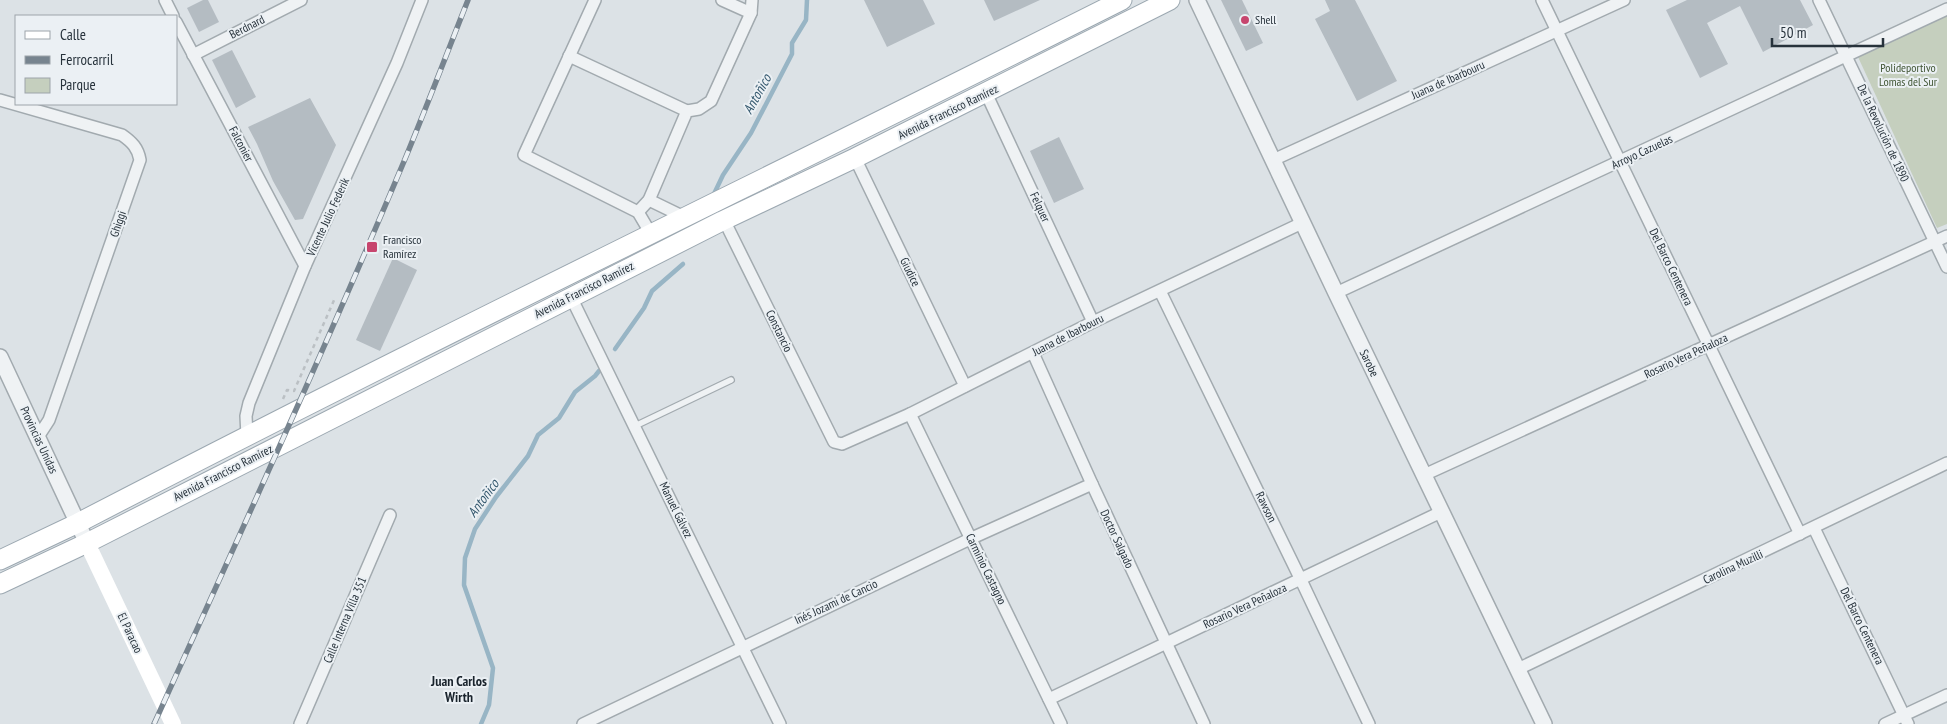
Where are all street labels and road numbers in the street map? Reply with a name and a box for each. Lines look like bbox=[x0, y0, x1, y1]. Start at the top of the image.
street label: Berdnard bbox=[227, 11, 267, 42]
street label: Juana de Ibarbouru bbox=[1408, 57, 1487, 103]
street label: Avenida Francisco Ramírez bbox=[895, 81, 1000, 142]
street label: De la Revolución de 1890 bbox=[1854, 82, 1913, 184]
street label: Falconier bbox=[226, 124, 257, 165]
street label: Arroyo Cazuelas bbox=[1609, 131, 1675, 172]
street label: Vicente Julio Federik bbox=[302, 175, 352, 259]
street label: Felquer bbox=[1027, 189, 1054, 225]
street label: Ghiggi bbox=[106, 209, 129, 239]
street label: Del Barco Centenera bbox=[1646, 226, 1697, 308]
street label: Giudice bbox=[897, 255, 924, 289]
street label: Avenida Francisco Ramírez bbox=[531, 258, 636, 321]
street label: Constancio bbox=[763, 307, 796, 354]
street label: Juana de Ibarbouru bbox=[1029, 310, 1106, 359]
street label: Rosario Vera Peñaloza bbox=[1642, 330, 1730, 381]
street label: Sarobe bbox=[1356, 347, 1382, 379]
street label: Provincias Unidas bbox=[17, 404, 62, 476]
street label: Avenida Francisco Ramírez bbox=[170, 441, 275, 504]
street label: Manuel Gálvez bbox=[656, 479, 696, 540]
street label: Rawson bbox=[1253, 489, 1280, 525]
street label: Doctor Salgado bbox=[1097, 507, 1138, 571]
street label: Carminio Castagno bbox=[963, 531, 1010, 607]
street label: Carolina Muzilli bbox=[1700, 546, 1765, 587]
street label: Calle Interna Villa 351 bbox=[320, 574, 369, 665]
street label: Inés Jozami de Cancio bbox=[792, 576, 880, 627]
street label: Rosario Vera Peñaloza bbox=[1201, 580, 1289, 631]
street label: Del Barco Centenera bbox=[1837, 585, 1888, 667]
street label: El Paracao bbox=[115, 610, 146, 655]

